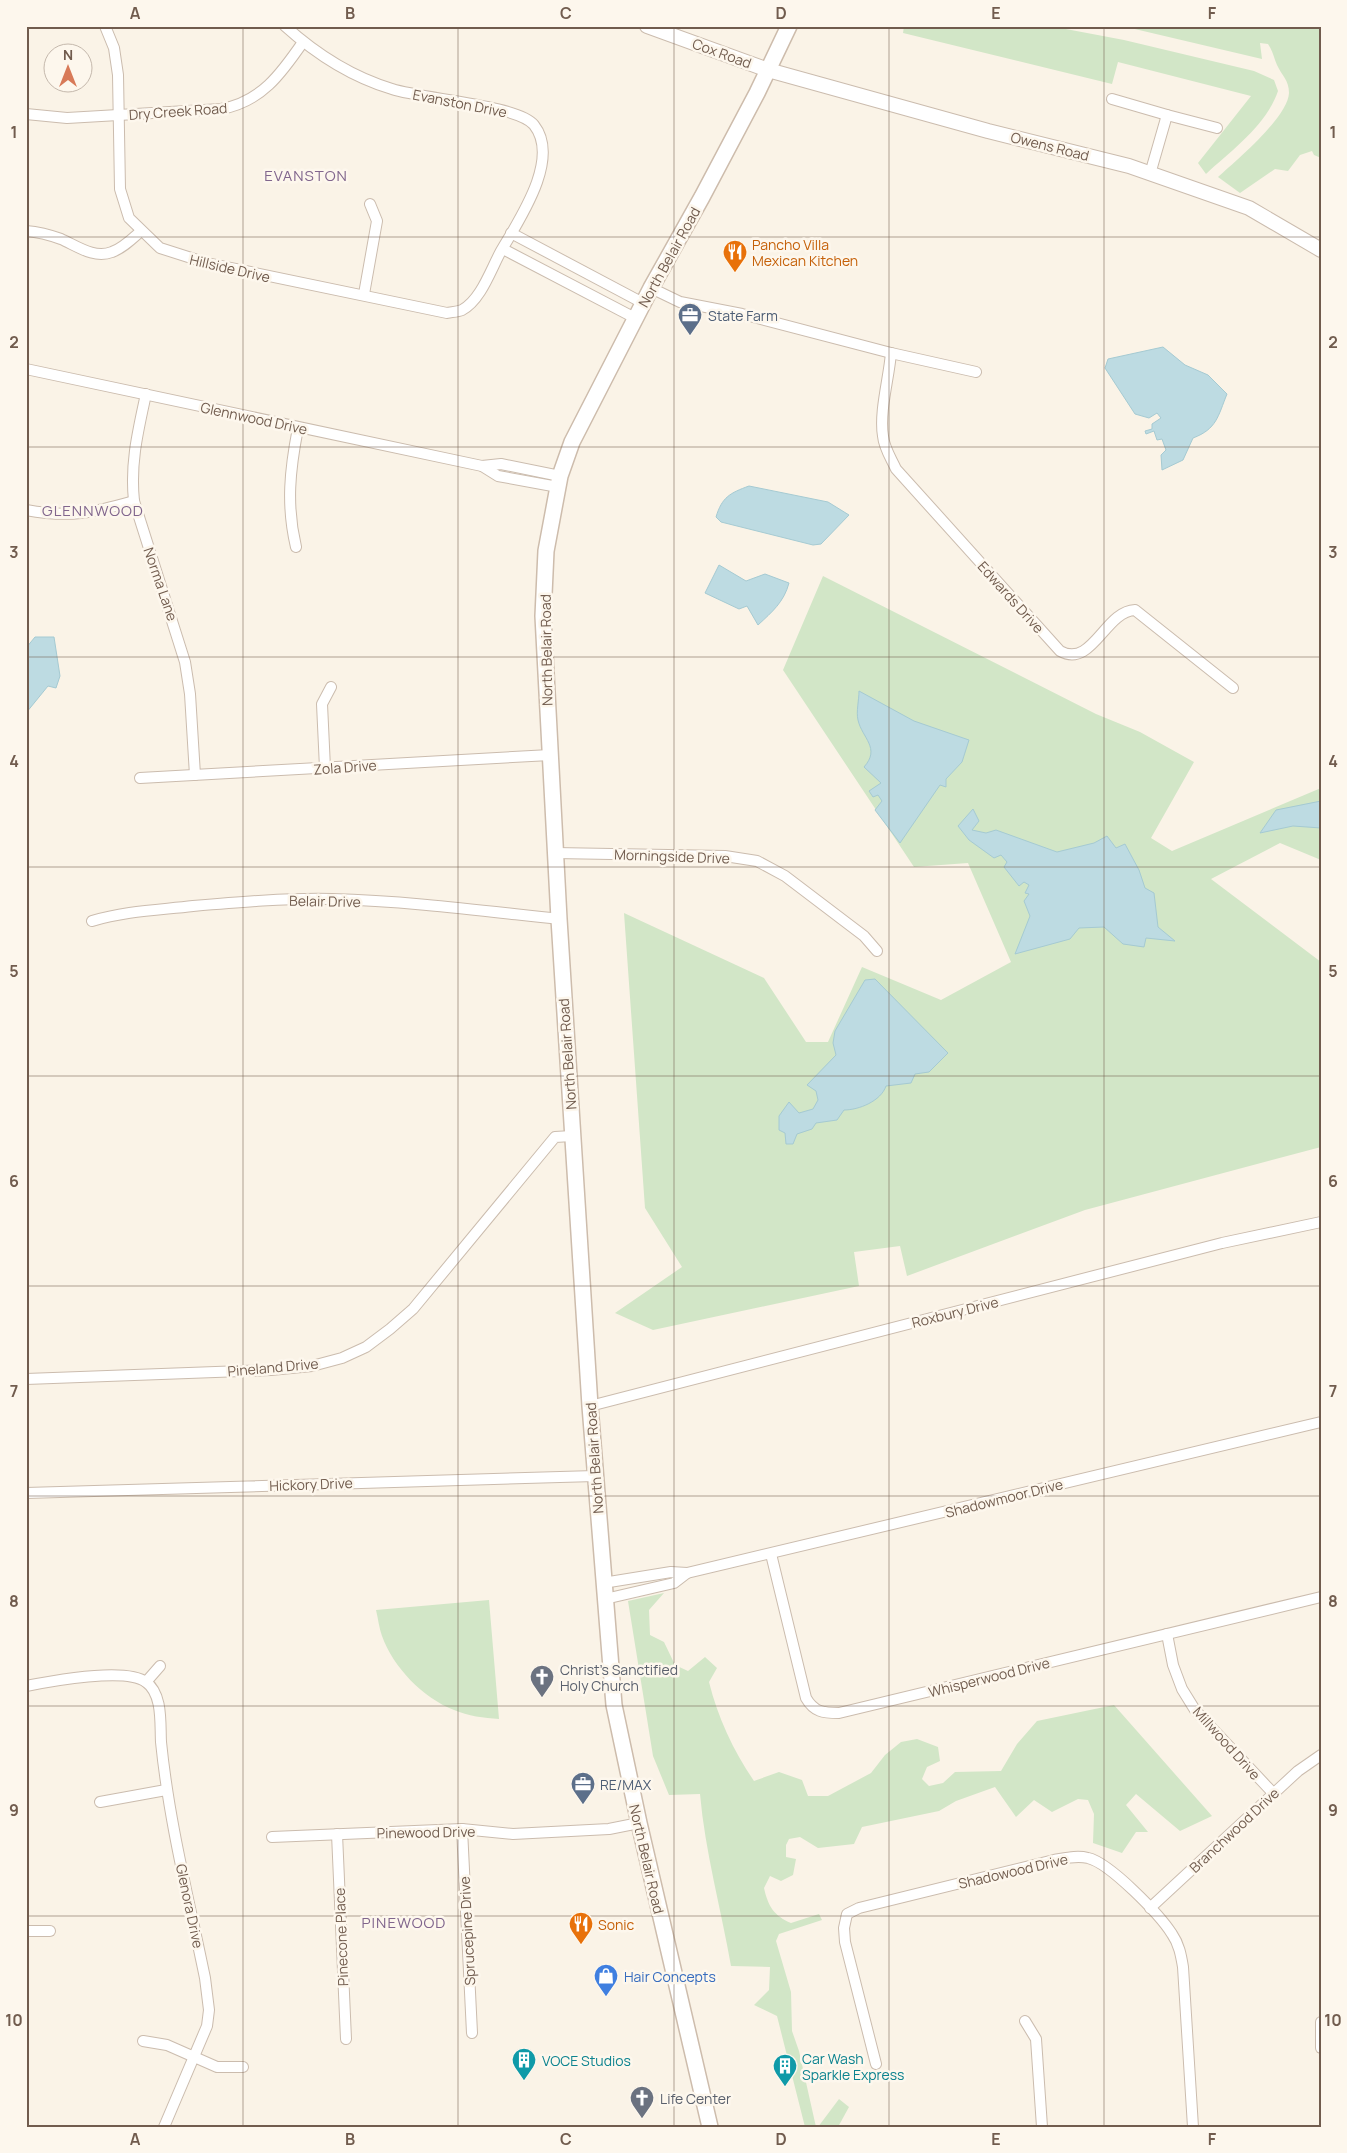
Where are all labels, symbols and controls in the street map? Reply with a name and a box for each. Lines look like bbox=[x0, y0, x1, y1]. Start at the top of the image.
text: A bbox=[130, 2, 141, 24]
text: B bbox=[345, 2, 355, 24]
text: C bbox=[560, 2, 572, 24]
text: D bbox=[775, 2, 787, 24]
text: E bbox=[991, 2, 1001, 24]
text: F bbox=[1208, 2, 1217, 24]
street label: Cox Road bbox=[690, 34, 754, 72]
north arrow bbox=[42, 42, 92, 92]
text: N bbox=[63, 45, 73, 64]
street label: Evanston Drive bbox=[411, 85, 509, 121]
street label: Dry Creek Road bbox=[128, 98, 228, 124]
text: 1 bbox=[10, 121, 18, 143]
text: 1 bbox=[1329, 121, 1337, 143]
street label: Owens Road bbox=[1009, 127, 1091, 165]
district label: EVANSTON bbox=[264, 165, 348, 186]
street label: North Belair Road bbox=[634, 204, 704, 310]
place label: Pancho Villa Mexican Kitchen bbox=[752, 235, 858, 270]
restaurant icon: Pancho Villa Mexican Kitchen bbox=[722, 239, 748, 273]
street label: Hillside Drive bbox=[188, 250, 272, 286]
office icon: State Farm bbox=[677, 302, 703, 336]
place label: State Farm bbox=[708, 306, 778, 325]
text: 2 bbox=[9, 331, 19, 353]
text: 2 bbox=[1328, 331, 1338, 353]
street label: Glennwood Drive bbox=[199, 397, 309, 439]
district label: GLENNWOOD bbox=[42, 500, 144, 521]
text: 3 bbox=[9, 541, 19, 563]
text: 3 bbox=[1328, 541, 1338, 563]
street label: Norma Lane bbox=[140, 545, 182, 623]
street label: Edwards Drive bbox=[974, 557, 1048, 637]
street label: North Belair Road bbox=[536, 594, 556, 706]
text: 4 bbox=[9, 750, 19, 772]
text: 4 bbox=[1328, 750, 1338, 772]
street label: Zola Drive bbox=[313, 755, 377, 779]
street label: Morningside Drive bbox=[614, 844, 730, 868]
street label: Belair Drive bbox=[289, 891, 361, 911]
text: 5 bbox=[9, 960, 19, 982]
text: 5 bbox=[1328, 960, 1338, 982]
street label: North Belair Road bbox=[554, 998, 580, 1110]
text: 6 bbox=[9, 1170, 19, 1192]
text: 6 bbox=[1328, 1170, 1338, 1192]
street label: Roxbury Drive bbox=[910, 1292, 1000, 1332]
street label: Pineland Drive bbox=[227, 1354, 319, 1380]
text: 7 bbox=[10, 1380, 18, 1402]
text: 7 bbox=[1329, 1380, 1337, 1402]
street label: North Belair Road bbox=[581, 1402, 607, 1514]
street label: Hickory Drive bbox=[269, 1473, 353, 1495]
street label: Shadowmoor Drive bbox=[943, 1474, 1065, 1522]
text: 8 bbox=[9, 1590, 19, 1612]
text: 8 bbox=[1328, 1590, 1338, 1612]
street label: Whisperwood Drive bbox=[926, 1653, 1052, 1701]
place label: Christ's Sanctified Holy Church bbox=[560, 1660, 678, 1695]
church icon: Christ's Sanctified Holy Church bbox=[529, 1664, 555, 1698]
street label: Millwood Drive bbox=[1189, 1702, 1265, 1784]
office icon: RE/MAX bbox=[570, 1771, 596, 1805]
place label: RE/MAX bbox=[600, 1775, 652, 1794]
street label: Branchwood Drive bbox=[1185, 1783, 1283, 1877]
text: 9 bbox=[9, 1799, 19, 1821]
text: 9 bbox=[1328, 1799, 1338, 1821]
street label: North Belair Road bbox=[625, 1802, 669, 1916]
street label: Pinewood Drive bbox=[376, 1822, 476, 1842]
street label: Shadowood Drive bbox=[956, 1849, 1070, 1893]
street label: Glenora Drive bbox=[172, 1862, 208, 1950]
street label: Sprucepine Drive bbox=[455, 1876, 479, 1986]
street label: Pinecone Place bbox=[330, 1887, 352, 1987]
restaurant icon: Sonic bbox=[568, 1911, 594, 1945]
district label: PINEWOOD bbox=[362, 1912, 446, 1933]
place label: Sonic bbox=[598, 1915, 634, 1934]
shop icon: Hair Concepts bbox=[593, 1963, 619, 1997]
place label: Hair Concepts bbox=[624, 1967, 716, 1986]
text: 10 bbox=[5, 2009, 23, 2031]
text: 10 bbox=[1324, 2009, 1342, 2031]
building icon: VOCE Studios bbox=[511, 2047, 537, 2081]
place label: Car Wash Sparkle Express bbox=[802, 2049, 904, 2084]
place label: VOCE Studios bbox=[542, 2051, 631, 2070]
building icon: Car Wash Sparkle Express bbox=[772, 2053, 798, 2087]
church icon: Life Center bbox=[629, 2085, 655, 2119]
place label: Life Center bbox=[660, 2089, 731, 2108]
text: A bbox=[130, 2128, 141, 2150]
text: B bbox=[345, 2128, 355, 2150]
text: C bbox=[560, 2128, 572, 2150]
text: D bbox=[775, 2128, 787, 2150]
text: E bbox=[991, 2128, 1001, 2150]
text: F bbox=[1208, 2128, 1217, 2150]

